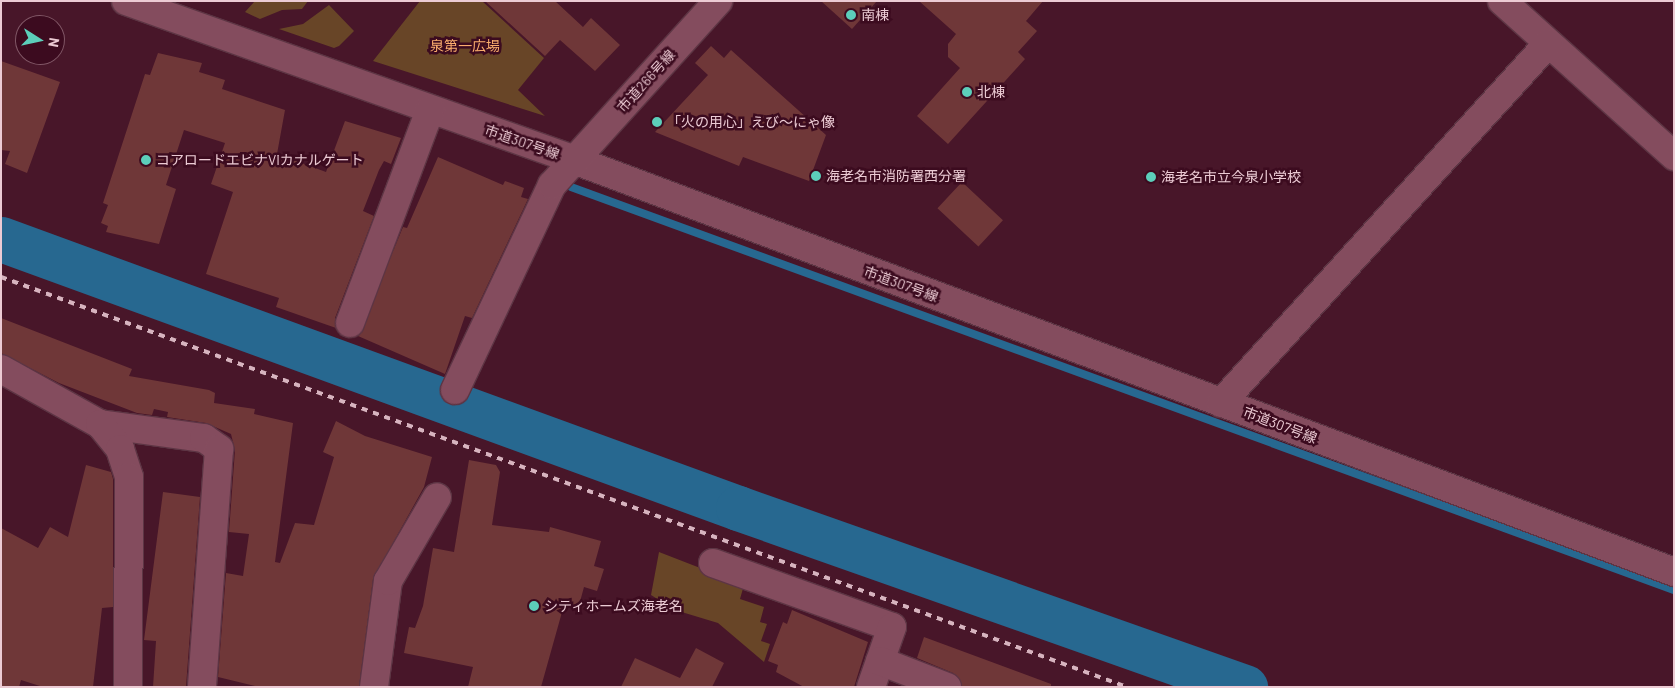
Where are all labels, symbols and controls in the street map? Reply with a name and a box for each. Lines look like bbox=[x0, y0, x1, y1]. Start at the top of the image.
place label: 南棟 bbox=[861, 7, 889, 23]
marker: 南棟 bbox=[845, 9, 857, 21]
north arrow bbox=[15, 15, 65, 65]
text: N bbox=[45, 36, 63, 49]
park label: 泉第一広場 bbox=[430, 38, 500, 54]
street label: 市道266号線 bbox=[614, 46, 678, 116]
place label: 北棟 bbox=[977, 84, 1005, 100]
marker: 北棟 bbox=[961, 86, 973, 98]
place label: 「火の用心」えび～にゃ像 bbox=[667, 114, 835, 130]
marker: 「火の用心」えび～にゃ像 bbox=[651, 116, 663, 128]
street label: 市道307号線 bbox=[483, 121, 561, 163]
place label: コアロードエビナVIカナルゲート bbox=[156, 152, 364, 168]
marker: コアロードエビナVIカナルゲート bbox=[140, 154, 152, 166]
place label: 海老名市消防署西分署 bbox=[826, 168, 966, 184]
place label: 海老名市立今泉小学校 bbox=[1161, 169, 1301, 185]
marker: 海老名市消防署西分署 bbox=[810, 170, 822, 182]
marker: 海老名市立今泉小学校 bbox=[1145, 171, 1157, 183]
street label: 市道307号線 bbox=[862, 263, 940, 305]
street label: 市道307号線 bbox=[1241, 403, 1319, 447]
place label: シティホームズ海老名 bbox=[544, 598, 684, 614]
marker: シティホームズ海老名 bbox=[528, 600, 540, 612]

